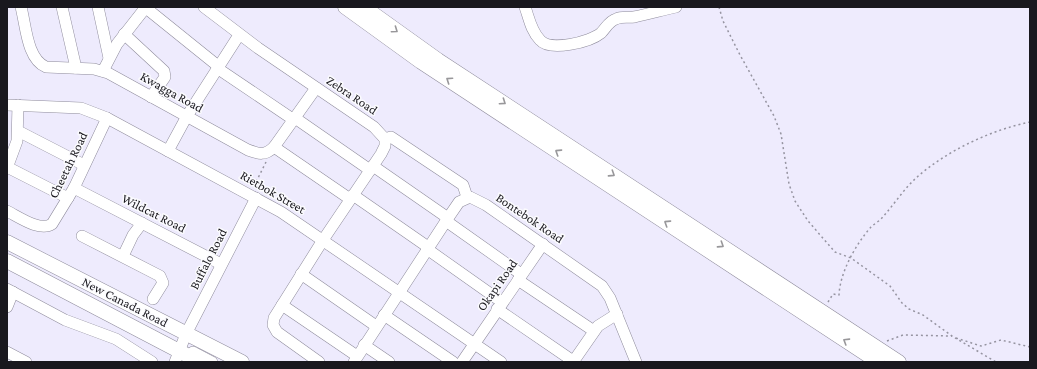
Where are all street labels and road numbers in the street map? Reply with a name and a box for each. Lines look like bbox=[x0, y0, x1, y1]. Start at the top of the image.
street label: Kwagga Road bbox=[138, 69, 206, 116]
street label: Zebra Road bbox=[324, 72, 380, 118]
street label: Cheetah Road bbox=[45, 129, 91, 201]
street label: Rietbok Street bbox=[238, 167, 309, 217]
street label: Wildcat Road bbox=[119, 190, 189, 236]
street label: Bontebok Road bbox=[493, 190, 567, 246]
street label: Buffalo Road bbox=[186, 226, 230, 292]
street label: Okapi Road bbox=[474, 256, 520, 314]
street label: New Canada Road bbox=[80, 274, 171, 330]

